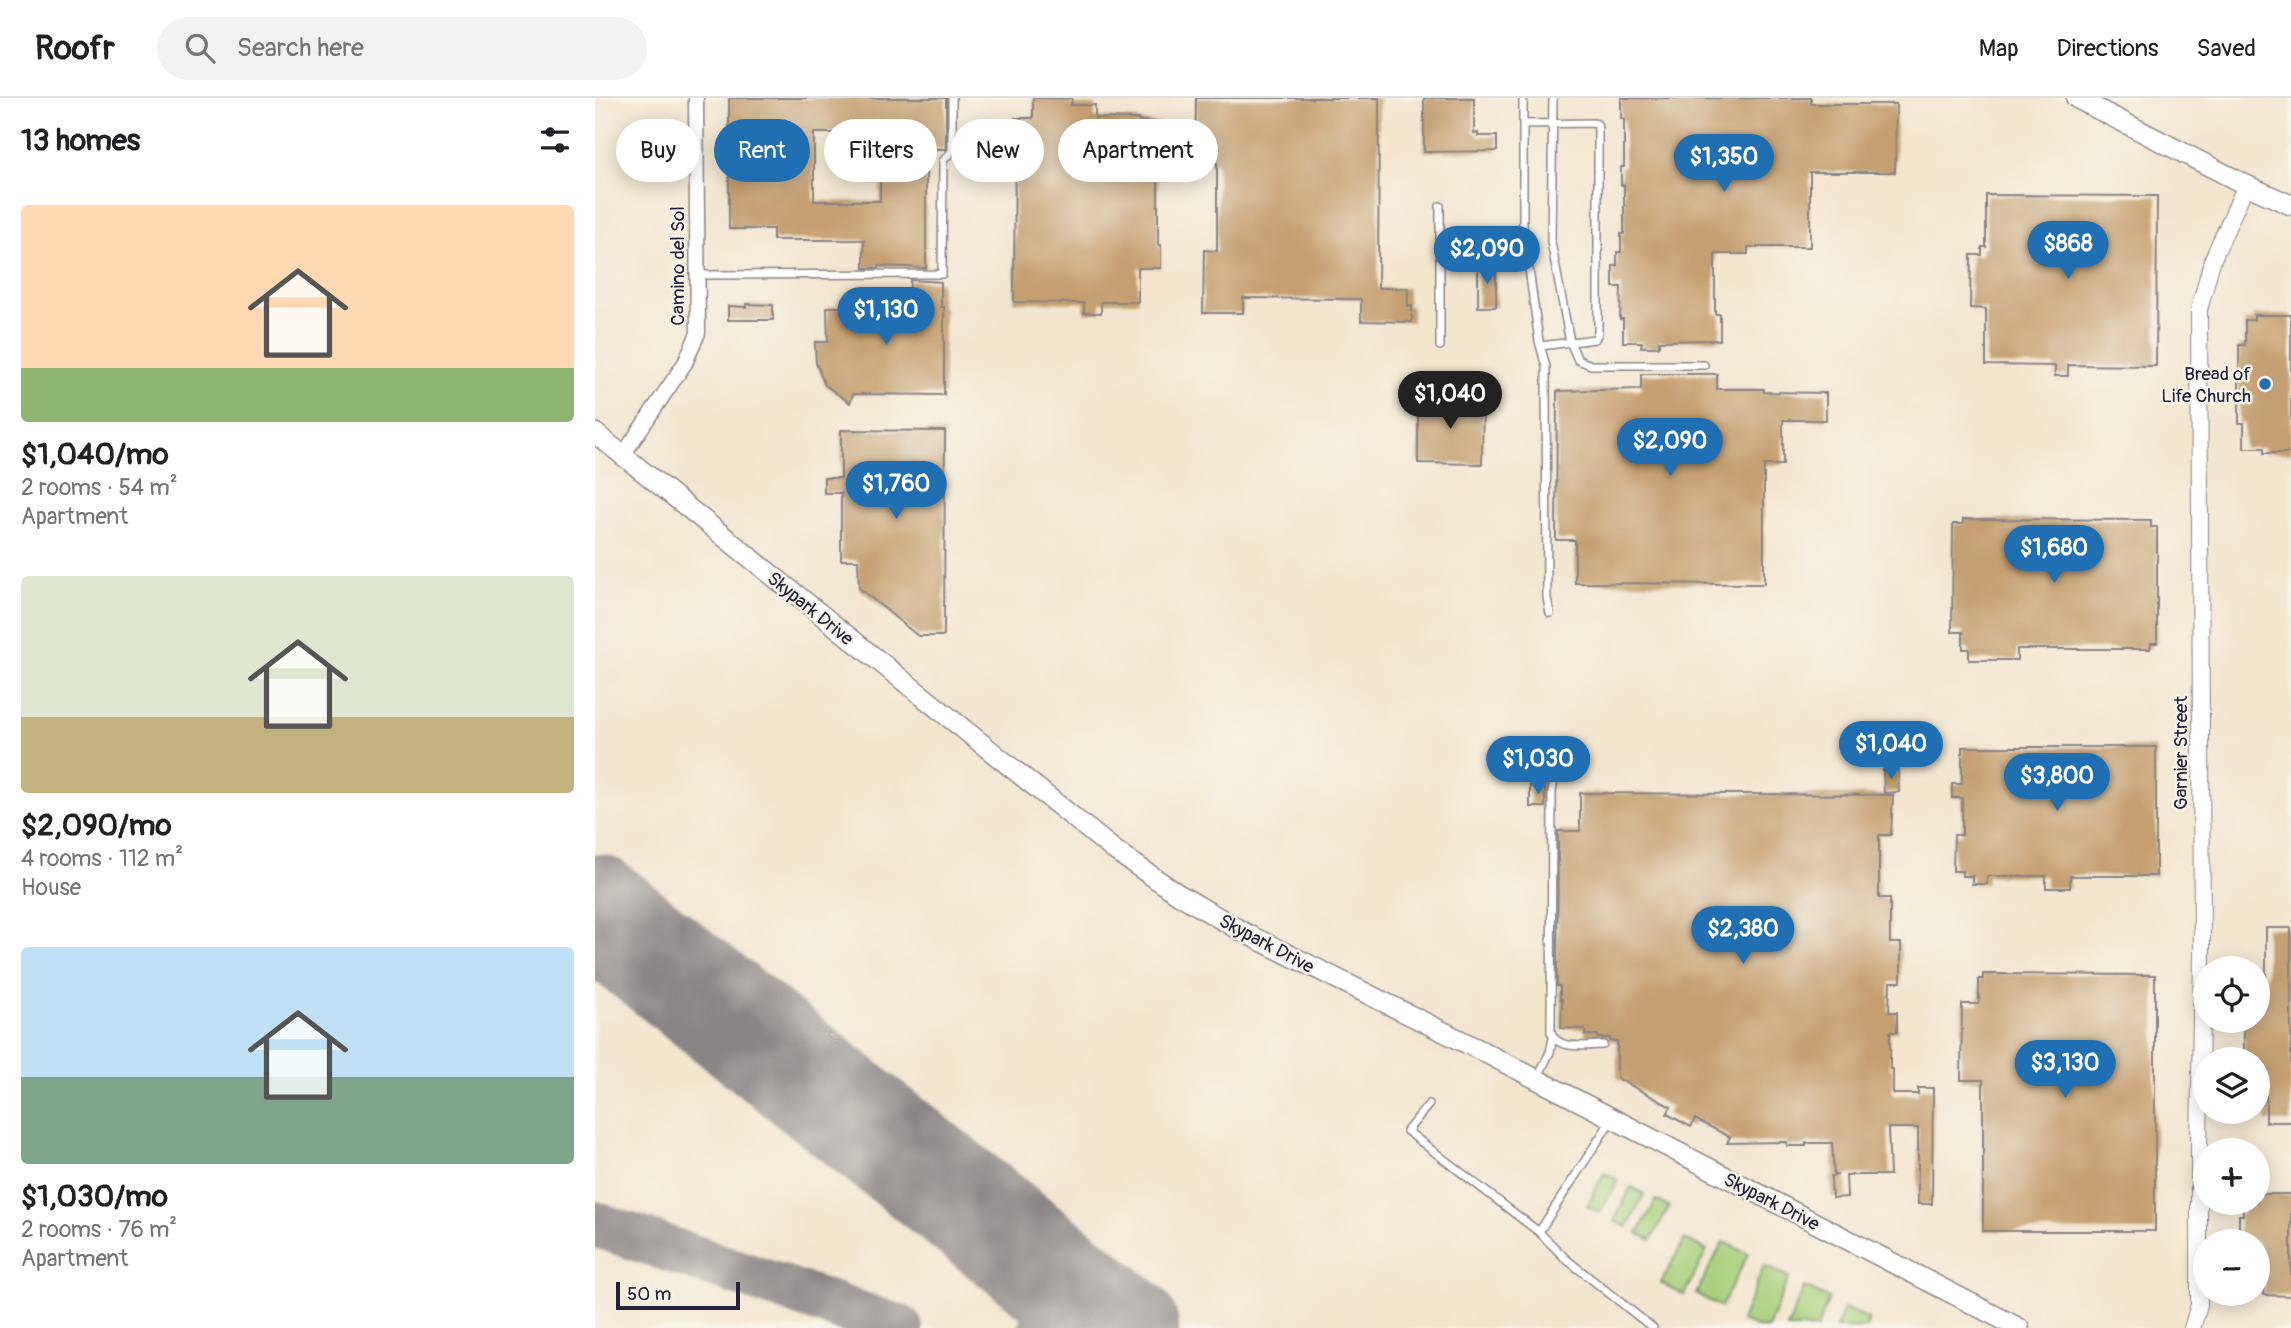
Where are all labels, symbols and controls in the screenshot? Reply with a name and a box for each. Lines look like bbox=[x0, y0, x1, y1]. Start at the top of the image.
search box bbox=[157, 17, 647, 80]
text: Roofr bbox=[35, 28, 115, 69]
icon: search bbox=[181, 29, 219, 67]
text: Search here bbox=[237, 32, 364, 64]
text: Map bbox=[1979, 34, 2019, 63]
text: Directions bbox=[2057, 34, 2158, 63]
text: Saved bbox=[2196, 34, 2256, 63]
chip: Buy bbox=[616, 119, 700, 182]
chip: Rent bbox=[714, 119, 810, 182]
chip: Filters bbox=[824, 119, 937, 182]
chip: New bbox=[951, 119, 1044, 182]
chip: Apartment bbox=[1058, 119, 1218, 182]
icon: filters bbox=[536, 121, 574, 159]
text: 13 homes bbox=[21, 122, 140, 159]
pin: $1,350 bbox=[1667, 134, 1781, 194]
text: $1,350 bbox=[1690, 142, 1758, 171]
street label: Camino del Sol bbox=[666, 206, 690, 326]
pin: $868 bbox=[2027, 222, 2109, 281]
pin: $2,090 bbox=[1430, 226, 1544, 286]
text: $868 bbox=[2043, 229, 2093, 258]
text: $2,090 bbox=[1450, 234, 1524, 263]
icon: home bbox=[235, 250, 361, 376]
pin: $1,130 bbox=[829, 288, 943, 347]
text: $1,130 bbox=[854, 295, 918, 324]
place label: Bread of Life Church bbox=[2161, 362, 2251, 408]
pin: $1,040 bbox=[1393, 372, 1507, 431]
marker: Bread of Life Church bbox=[2257, 376, 2273, 392]
text: $1,040 bbox=[1414, 379, 1486, 408]
pin: $2,090 bbox=[1613, 418, 1727, 478]
text: $2,090 bbox=[1633, 426, 1707, 455]
text: $1,040/mo bbox=[21, 436, 169, 473]
pin: $1,760 bbox=[839, 462, 953, 521]
text: $1,760 bbox=[862, 469, 930, 498]
text: 2 rooms · 54 m² bbox=[21, 473, 178, 502]
text: Apartment bbox=[21, 502, 128, 531]
pin: $1,680 bbox=[1997, 526, 2111, 585]
text: $1,680 bbox=[2020, 533, 2088, 562]
street label: Skypark Drive bbox=[762, 567, 859, 651]
icon: home bbox=[235, 621, 361, 747]
street label: Garnier Street bbox=[2169, 696, 2193, 810]
pin: $1,040 bbox=[1834, 722, 1948, 781]
text: $1,040 bbox=[1855, 729, 1927, 758]
pin: $1,030 bbox=[1481, 736, 1595, 796]
text: $1,030 bbox=[1502, 744, 1574, 773]
pin: $3,800 bbox=[2000, 754, 2114, 813]
text: $3,800 bbox=[2020, 761, 2094, 790]
text: $2,090/mo bbox=[21, 807, 172, 844]
text: 4 rooms · 112 m² bbox=[21, 844, 183, 873]
text: House bbox=[21, 873, 81, 902]
pin: $2,380 bbox=[1686, 906, 1800, 966]
street label: Skypark Drive bbox=[1215, 909, 1319, 979]
text: $2,380 bbox=[1707, 914, 1779, 943]
map controls bbox=[2193, 956, 2270, 1306]
button: locate bbox=[2193, 956, 2270, 1033]
icon: home bbox=[235, 992, 361, 1118]
pin: $3,130 bbox=[2008, 1040, 2122, 1100]
button: layers bbox=[2193, 1047, 2270, 1124]
text: $3,130 bbox=[2031, 1048, 2099, 1077]
button: + bbox=[2193, 1138, 2270, 1215]
street label: Skypark Drive bbox=[1720, 1168, 1824, 1237]
text: $1,030/mo bbox=[21, 1178, 168, 1215]
text: 2 rooms · 76 m² bbox=[21, 1215, 177, 1244]
button: − bbox=[2193, 1229, 2270, 1306]
text: Apartment bbox=[21, 1244, 128, 1273]
scale bar bbox=[616, 1279, 740, 1311]
text: 50 m bbox=[627, 1282, 671, 1306]

